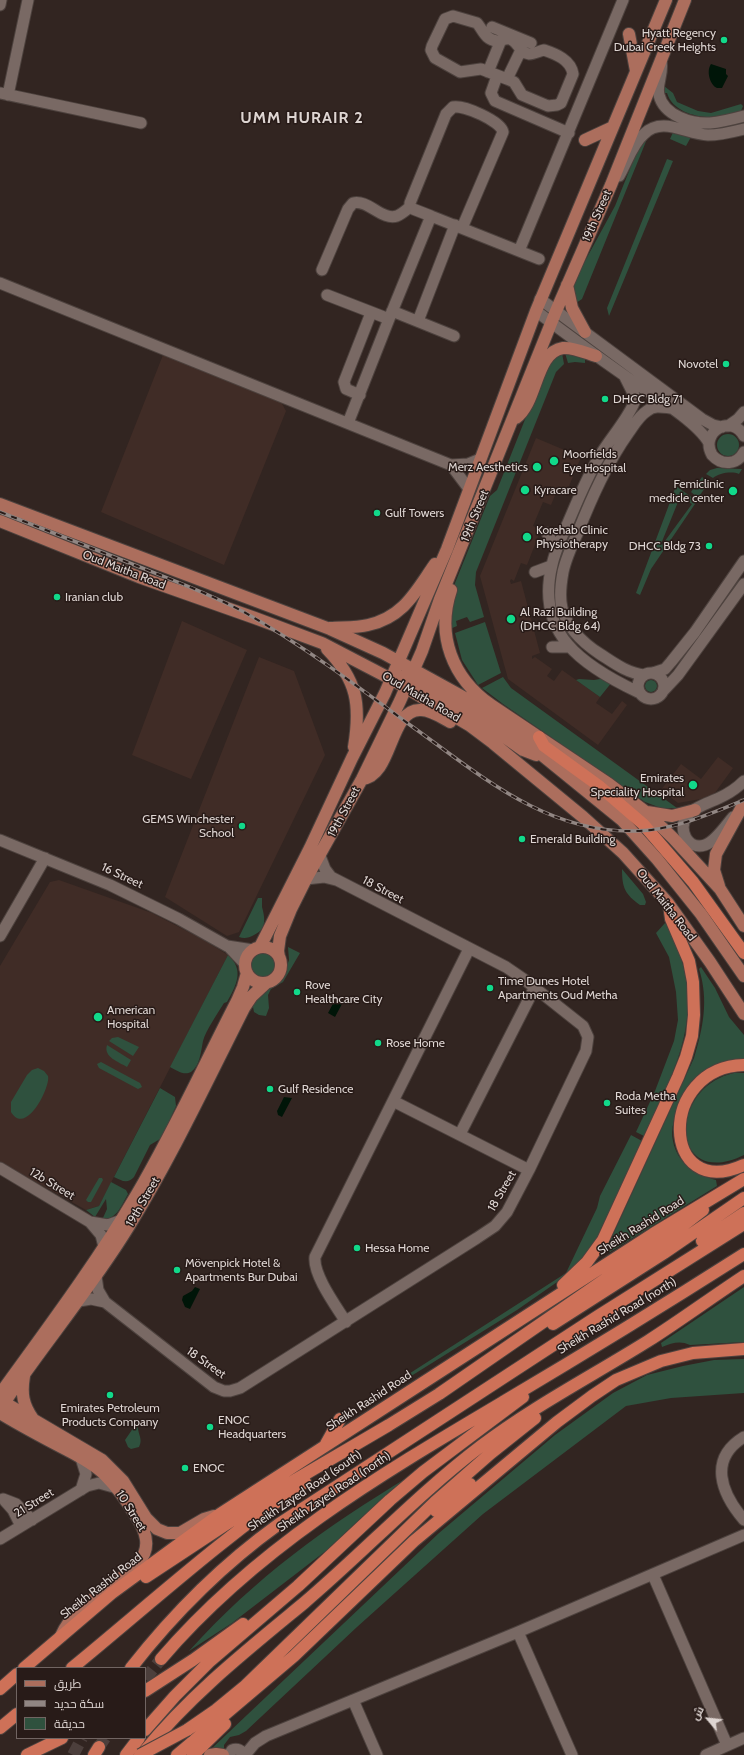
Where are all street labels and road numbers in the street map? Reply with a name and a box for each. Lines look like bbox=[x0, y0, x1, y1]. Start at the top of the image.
street label: 19th Street bbox=[579, 188, 615, 244]
street label: 19th Street bbox=[458, 488, 492, 544]
street label: Oud Maitha Road bbox=[80, 548, 168, 592]
street label: Oud Maitha Road bbox=[379, 669, 463, 725]
street label: 19th Street bbox=[325, 784, 363, 840]
street label: 16 Street bbox=[99, 860, 145, 892]
street label: Oud Maitha Road bbox=[633, 866, 699, 944]
street label: 18 Street bbox=[360, 873, 406, 907]
street label: 12b Street bbox=[27, 1165, 77, 1203]
street label: 18 Street bbox=[485, 1168, 519, 1214]
street label: 19th Street bbox=[123, 1175, 163, 1229]
street label: Sheikh Rashid Road bbox=[595, 1194, 687, 1258]
street label: Sheikh Rashid Road (north) bbox=[555, 1275, 679, 1357]
street label: 18 Street bbox=[184, 1344, 228, 1382]
street label: Sheikh Rashid Road bbox=[324, 1368, 414, 1434]
street label: Sheikh Zayed Road (south) bbox=[245, 1448, 365, 1534]
street label: Sheikh Zayed Road (north) bbox=[275, 1449, 393, 1535]
street label: 21 Street bbox=[12, 1485, 56, 1521]
street label: 10 Street bbox=[113, 1488, 149, 1534]
street label: Sheikh Rashid Road bbox=[58, 1550, 144, 1622]

